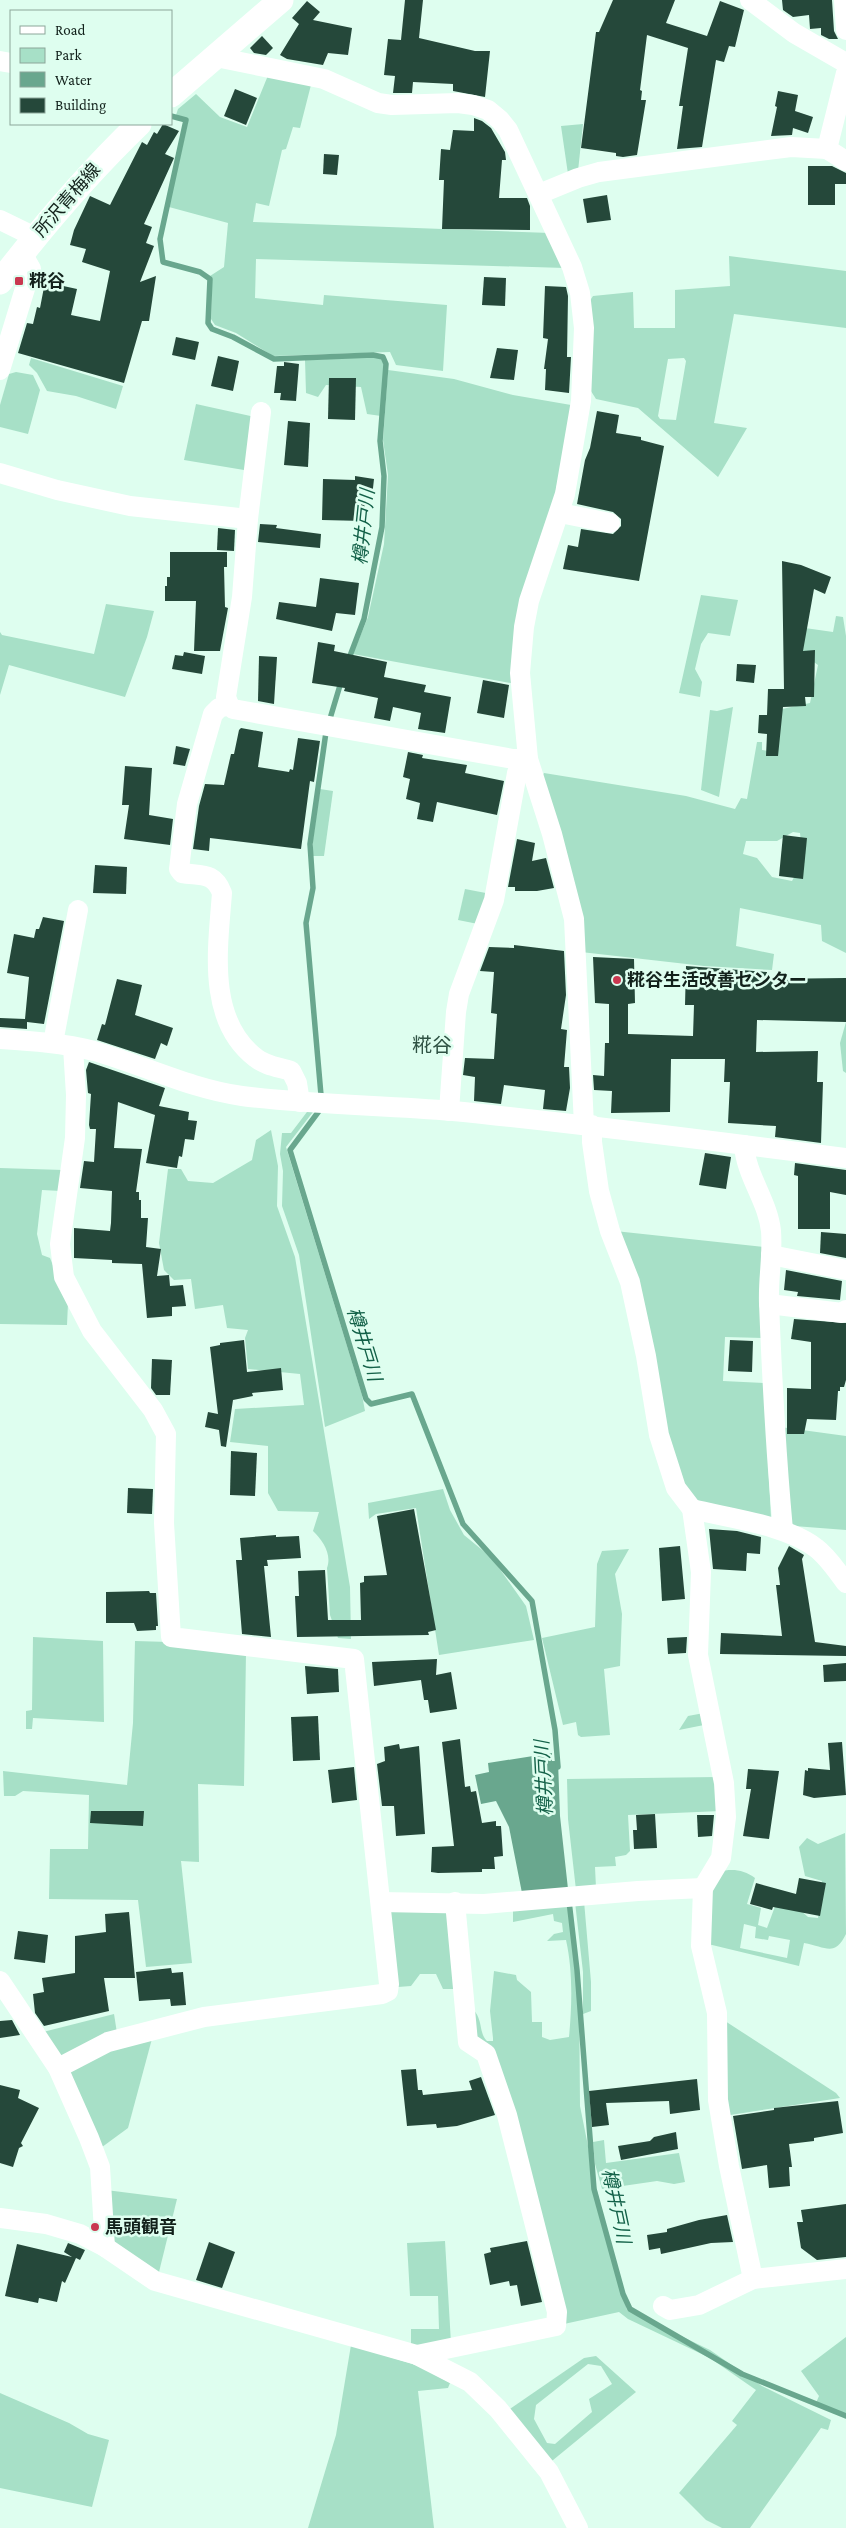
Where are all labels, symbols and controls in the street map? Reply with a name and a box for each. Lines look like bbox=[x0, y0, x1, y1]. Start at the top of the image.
legend bbox=[10, 10, 172, 125]
text: Road bbox=[55, 22, 86, 38]
text: Park bbox=[55, 47, 82, 63]
text: Water bbox=[55, 72, 92, 88]
text: Building bbox=[55, 97, 106, 114]
street label: 所沢青梅線 bbox=[30, 159, 104, 241]
place label: 糀谷 bbox=[29, 271, 65, 291]
marker: 糀谷 bbox=[13, 275, 25, 287]
water label: 樽井戸川 bbox=[349, 486, 378, 566]
place label: 糀谷生活改善センター bbox=[627, 970, 807, 990]
marker: 糀谷生活改善センター bbox=[611, 974, 623, 986]
district label: 糀谷 bbox=[412, 1034, 452, 1056]
water label: 樽井戸川 bbox=[343, 1305, 386, 1385]
water label: 樽井戸川 bbox=[531, 1737, 556, 1816]
water label: 樽井戸川 bbox=[598, 2167, 635, 2247]
place label: 馬頭観音 bbox=[105, 2217, 177, 2237]
marker: 馬頭観音 bbox=[89, 2221, 101, 2233]

